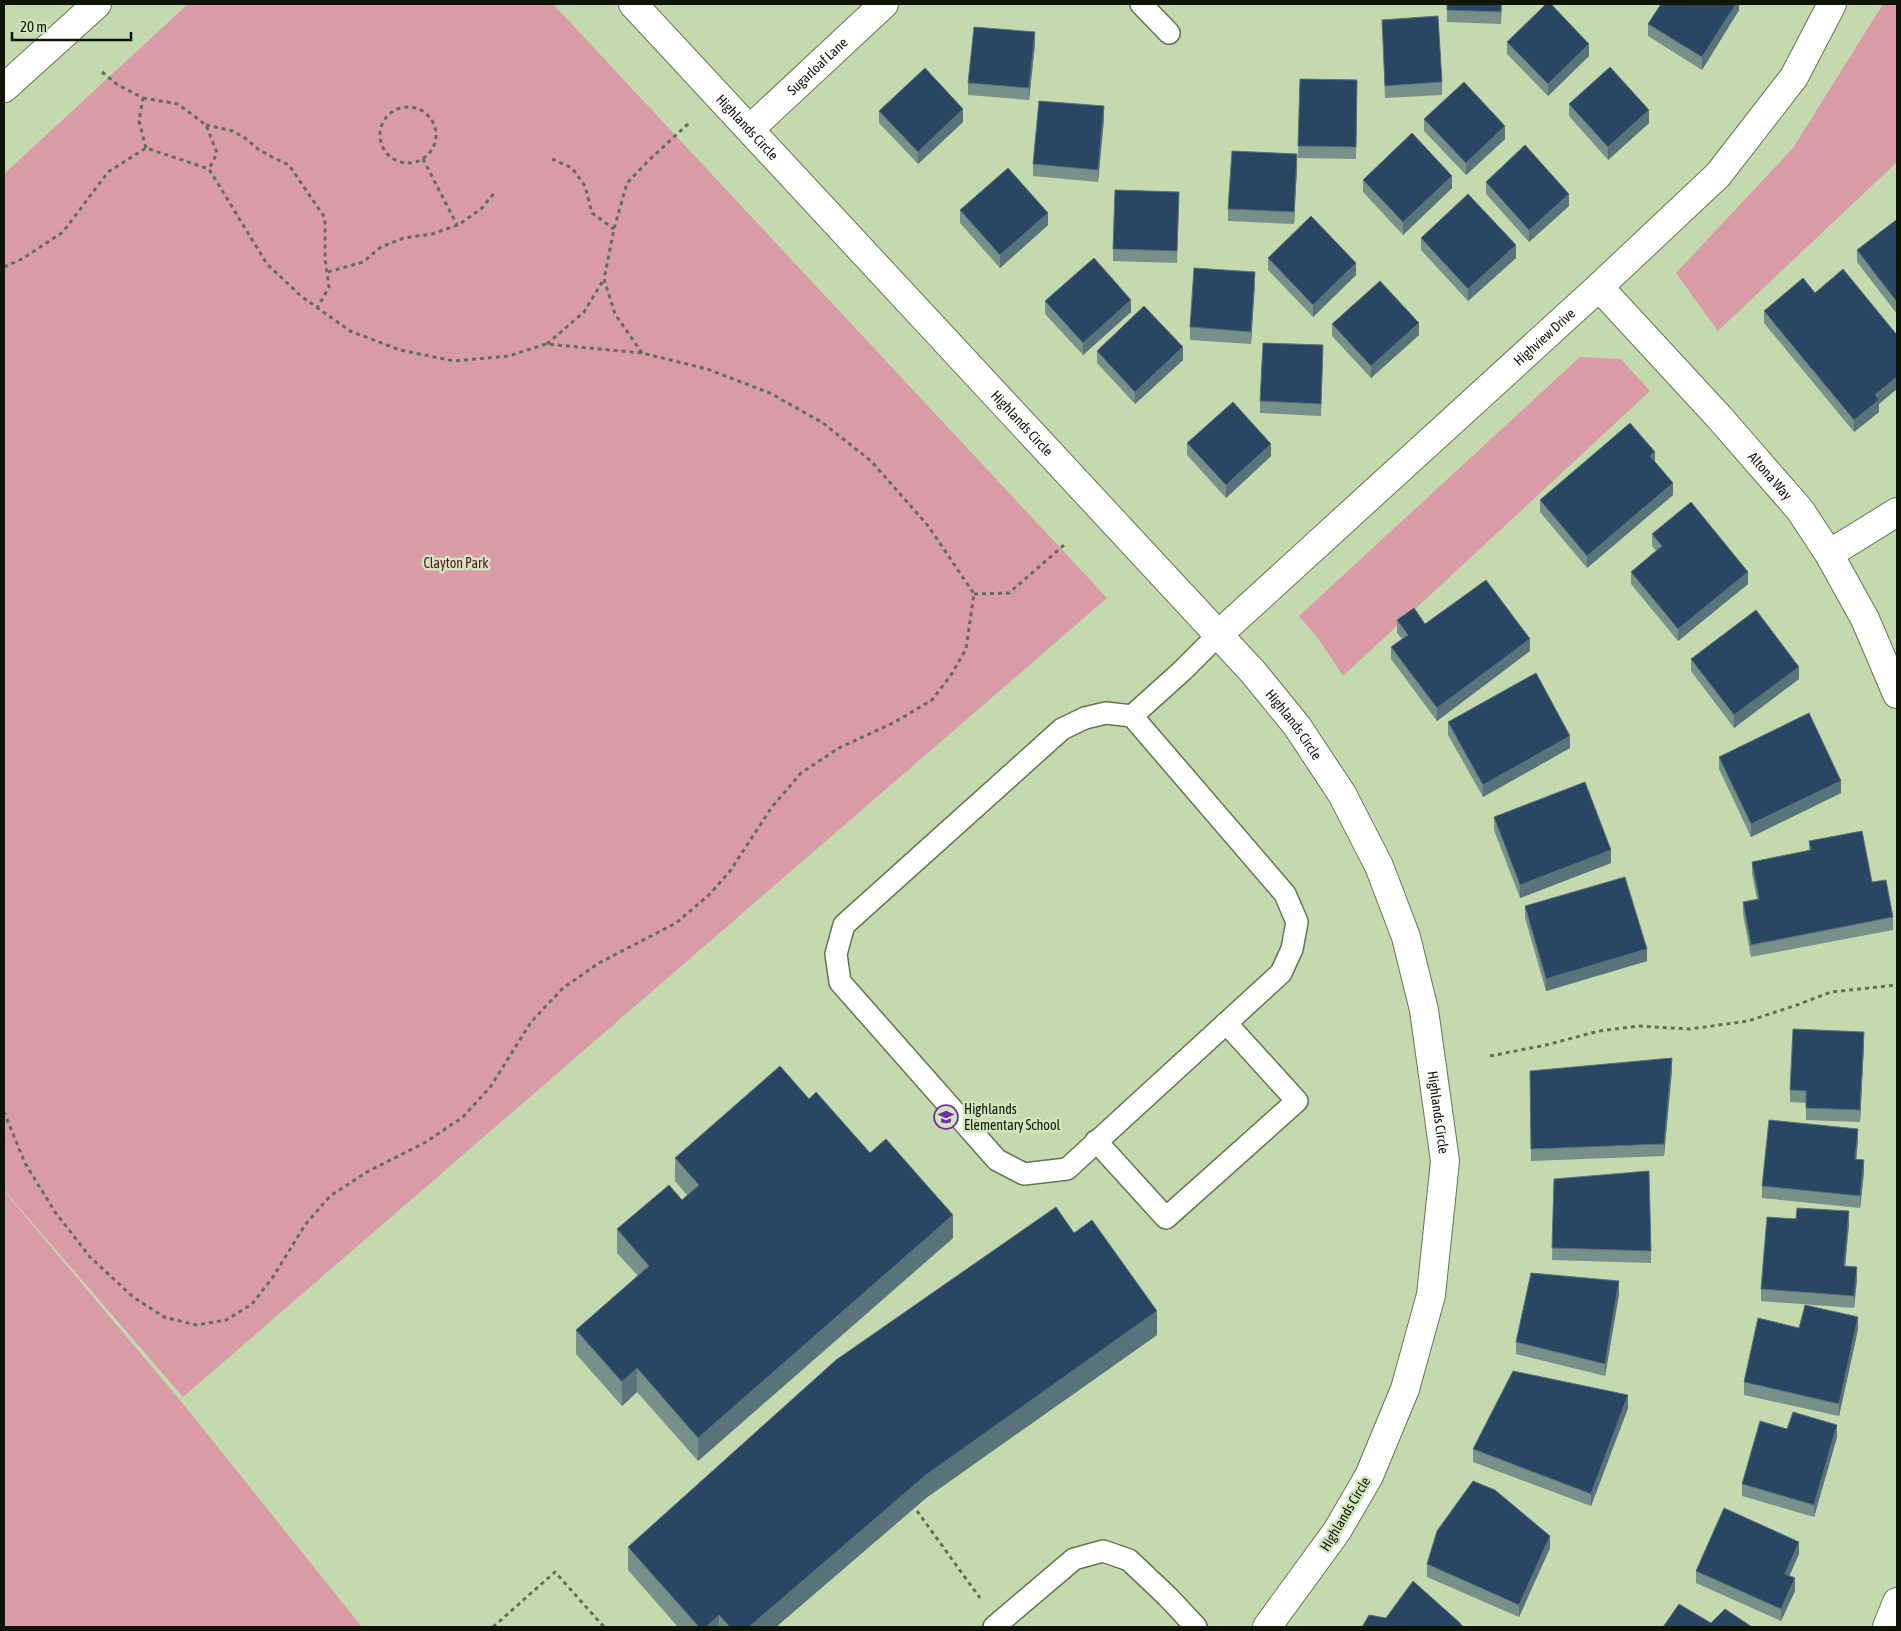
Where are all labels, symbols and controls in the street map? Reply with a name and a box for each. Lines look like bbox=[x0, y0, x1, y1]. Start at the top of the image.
scale bar bbox=[12, 10, 131, 42]
text: 20 m bbox=[20, 18, 47, 35]
street label: Sugarloaf Lane bbox=[784, 34, 851, 98]
street label: Highlands Circle bbox=[713, 91, 782, 163]
street label: Highview Drive bbox=[1511, 305, 1578, 369]
street label: Highlands Circle bbox=[988, 387, 1056, 459]
street label: Altona Way bbox=[1745, 449, 1796, 503]
park label: Clayton Park bbox=[424, 555, 488, 571]
street label: Highlands Circle bbox=[1262, 686, 1325, 763]
street label: Highlands Circle bbox=[1425, 1070, 1452, 1155]
place label: Highlands Elementary School bbox=[964, 1101, 1060, 1133]
school or university icon: Highlands Elementary School bbox=[933, 1104, 959, 1130]
street label: Highlands Circle bbox=[1317, 1474, 1373, 1554]

